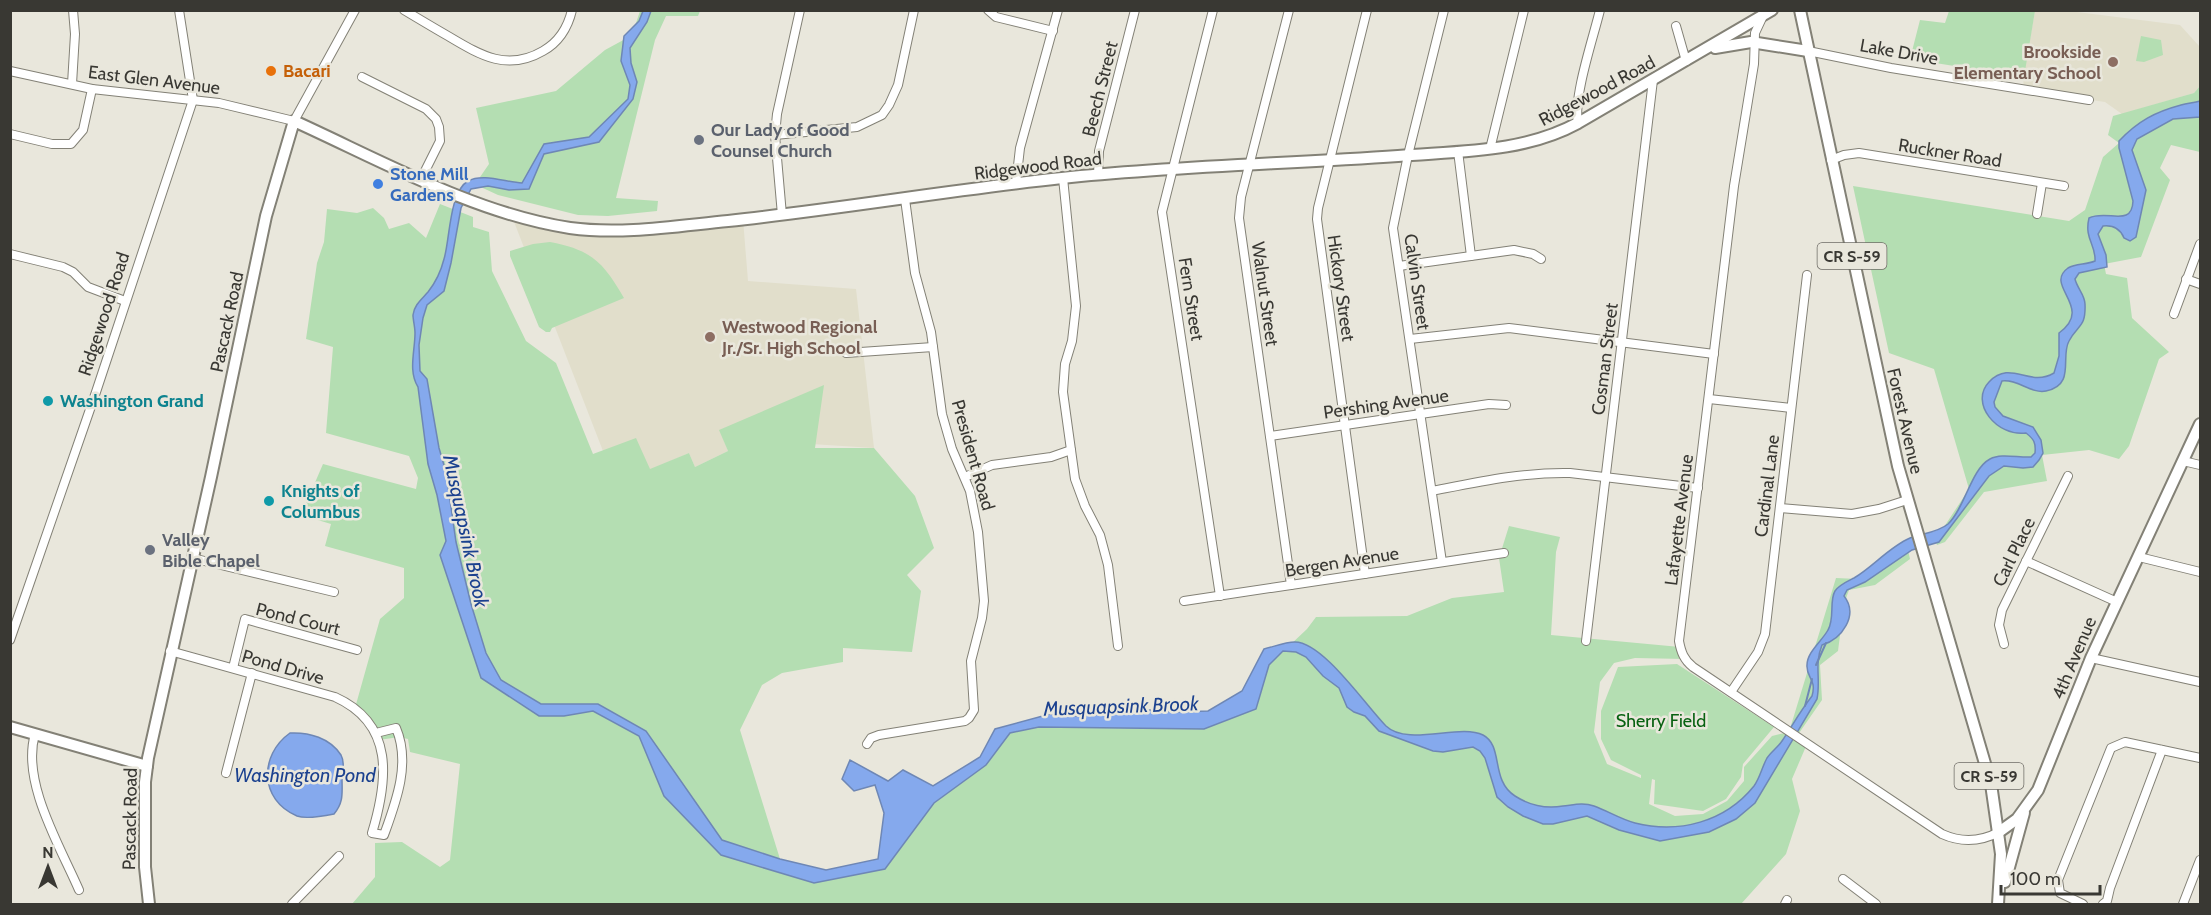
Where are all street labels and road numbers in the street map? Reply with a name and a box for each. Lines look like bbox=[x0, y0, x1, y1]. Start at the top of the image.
street label: Lake Drive bbox=[1858, 34, 1940, 70]
street label: Beech Street bbox=[1078, 39, 1122, 139]
street label: Ridgewood Road bbox=[1535, 51, 1659, 131]
street label: East Glen Avenue bbox=[87, 61, 221, 99]
street label: Ruckner Road bbox=[1897, 134, 2003, 172]
street label: Ridgewood Road bbox=[973, 147, 1103, 185]
street label: Calvin Street bbox=[1399, 232, 1435, 332]
street label: Hickory Street bbox=[1323, 233, 1359, 343]
street label: Walnut Street bbox=[1247, 240, 1283, 348]
road number: CR S-59 bbox=[1818, 243, 1886, 269]
street label: Ridgewood Road bbox=[74, 249, 134, 379]
street label: Fern Street bbox=[1174, 256, 1208, 342]
street label: Pascack Road bbox=[206, 270, 248, 374]
street label: Cosman Street bbox=[1587, 302, 1623, 416]
street label: Forest Avenue bbox=[1882, 366, 1928, 476]
street label: Pershing Avenue bbox=[1322, 384, 1450, 424]
street label: President Road bbox=[947, 397, 999, 513]
street label: Cardinal Lane bbox=[1750, 434, 1784, 538]
street label: Lafayette Avenue bbox=[1660, 453, 1698, 587]
street label: Carl Place bbox=[1988, 514, 2040, 590]
street label: Bergen Avenue bbox=[1284, 542, 1400, 582]
street label: Pond Court bbox=[254, 598, 342, 640]
street label: 4th Avenue bbox=[2047, 613, 2101, 703]
street label: Pond Drive bbox=[239, 645, 327, 689]
road number: CR S-59 bbox=[1954, 763, 2024, 789]
street label: Pascack Road bbox=[118, 768, 142, 870]

